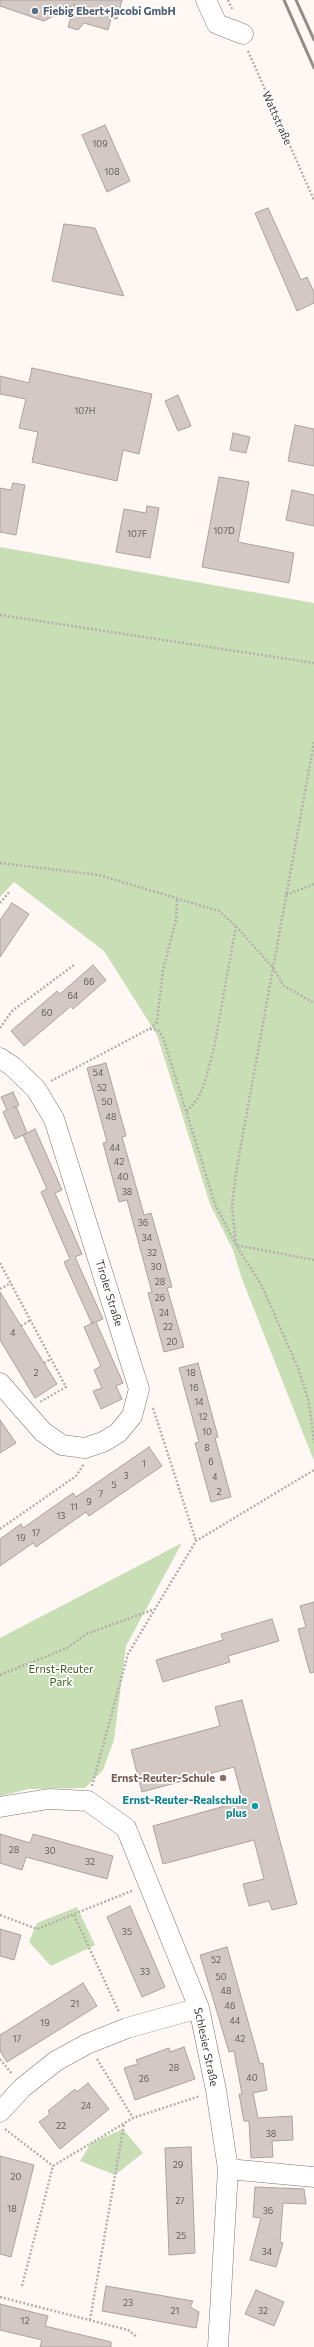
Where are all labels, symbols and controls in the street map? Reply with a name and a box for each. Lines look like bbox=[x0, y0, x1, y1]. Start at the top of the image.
place label: Fiebig Ebert+Jacobi GmbH bbox=[43, 4, 176, 18]
marker: Fiebig Ebert+Jacobi GmbH bbox=[30, 6, 40, 16]
street label: Wattstraße bbox=[259, 89, 295, 147]
house number: 109 bbox=[92, 139, 108, 149]
house number: 108 bbox=[104, 167, 120, 177]
house number: 107H bbox=[74, 406, 96, 416]
house number: 107D bbox=[213, 526, 235, 536]
house number: 107F bbox=[127, 529, 147, 539]
house number: 66 bbox=[84, 977, 94, 987]
house number: 64 bbox=[68, 991, 78, 1001]
house number: 60 bbox=[41, 1008, 53, 1018]
house number: 54 bbox=[93, 1068, 103, 1078]
house number: 52 bbox=[97, 1083, 107, 1093]
house number: 50 bbox=[101, 1097, 113, 1107]
house number: 48 bbox=[106, 1112, 116, 1122]
house number: 44 bbox=[110, 1143, 120, 1153]
house number: 42 bbox=[114, 1157, 124, 1167]
house number: 40 bbox=[117, 1172, 129, 1182]
house number: 38 bbox=[122, 1187, 132, 1197]
house number: 36 bbox=[138, 1218, 148, 1228]
house number: 34 bbox=[142, 1233, 152, 1243]
house number: 32 bbox=[147, 1248, 157, 1258]
street label: Tiroler Straße bbox=[93, 1258, 125, 1328]
house number: 30 bbox=[150, 1262, 162, 1272]
house number: 28 bbox=[155, 1277, 165, 1287]
house number: 26 bbox=[155, 1293, 165, 1303]
house number: 24 bbox=[159, 1308, 169, 1318]
house number: 22 bbox=[163, 1322, 173, 1332]
house number: 4 bbox=[10, 1328, 16, 1338]
house number: 20 bbox=[167, 1337, 177, 1347]
house number: 2 bbox=[34, 1368, 38, 1378]
house number: 18 bbox=[186, 1368, 196, 1378]
house number: 16 bbox=[189, 1383, 199, 1393]
house number: 14 bbox=[194, 1397, 204, 1407]
house number: 12 bbox=[199, 1412, 207, 1422]
house number: 10 bbox=[202, 1427, 212, 1437]
house number: 8 bbox=[204, 1443, 210, 1453]
house number: 6 bbox=[208, 1457, 214, 1467]
house number: 1 bbox=[142, 1459, 146, 1469]
house number: 3 bbox=[123, 1471, 129, 1481]
house number: 4 bbox=[212, 1472, 218, 1482]
house number: 5 bbox=[111, 1480, 117, 1490]
house number: 2 bbox=[217, 1487, 221, 1497]
house number: 7 bbox=[99, 1489, 103, 1499]
house number: 9 bbox=[86, 1497, 92, 1507]
house number: 11 bbox=[70, 1502, 78, 1512]
house number: 13 bbox=[57, 1511, 65, 1521]
house number: 17 bbox=[32, 1528, 40, 1538]
house number: 19 bbox=[16, 1533, 26, 1543]
park label: Ernst-Reuter Park bbox=[29, 1662, 93, 1688]
place label: Ernst-Reuter-Schule bbox=[111, 1771, 215, 1785]
marker: Ernst-Reuter-Schule bbox=[218, 1773, 228, 1783]
place label: Ernst-Reuter-Realschule plus bbox=[123, 1793, 247, 1819]
marker: Ernst-Reuter-Realschule plus bbox=[250, 1801, 260, 1811]
house number: 28 bbox=[9, 1845, 19, 1855]
house number: 30 bbox=[44, 1846, 56, 1856]
house number: 32 bbox=[85, 1857, 95, 1867]
house number: 35 bbox=[122, 1927, 132, 1937]
house number: 52 bbox=[211, 1955, 221, 1965]
house number: 33 bbox=[140, 1967, 150, 1977]
house number: 50 bbox=[215, 1972, 227, 1982]
house number: 48 bbox=[221, 1986, 231, 1996]
house number: 21 bbox=[71, 1999, 79, 2009]
house number: 46 bbox=[225, 2001, 235, 2011]
street label: Schlesier Straße bbox=[191, 2006, 221, 2088]
house number: 44 bbox=[230, 2016, 240, 2026]
house number: 19 bbox=[40, 2018, 50, 2028]
house number: 17 bbox=[13, 2034, 21, 2044]
house number: 42 bbox=[235, 2034, 245, 2044]
house number: 28 bbox=[169, 2063, 179, 2073]
house number: 40 bbox=[246, 2073, 258, 2083]
house number: 26 bbox=[139, 2074, 149, 2084]
house number: 24 bbox=[81, 2101, 91, 2111]
house number: 22 bbox=[56, 2121, 66, 2131]
house number: 38 bbox=[266, 2129, 276, 2139]
house number: 29 bbox=[173, 2160, 183, 2170]
house number: 20 bbox=[11, 2172, 21, 2182]
house number: 27 bbox=[175, 2196, 185, 2206]
house number: 18 bbox=[7, 2204, 17, 2214]
house number: 36 bbox=[263, 2206, 273, 2216]
house number: 25 bbox=[176, 2231, 186, 2241]
house number: 34 bbox=[262, 2247, 272, 2257]
house number: 23 bbox=[123, 2298, 133, 2308]
house number: 21 bbox=[171, 2306, 179, 2316]
house number: 32 bbox=[258, 2306, 268, 2316]
house number: 12 bbox=[21, 2316, 29, 2326]

